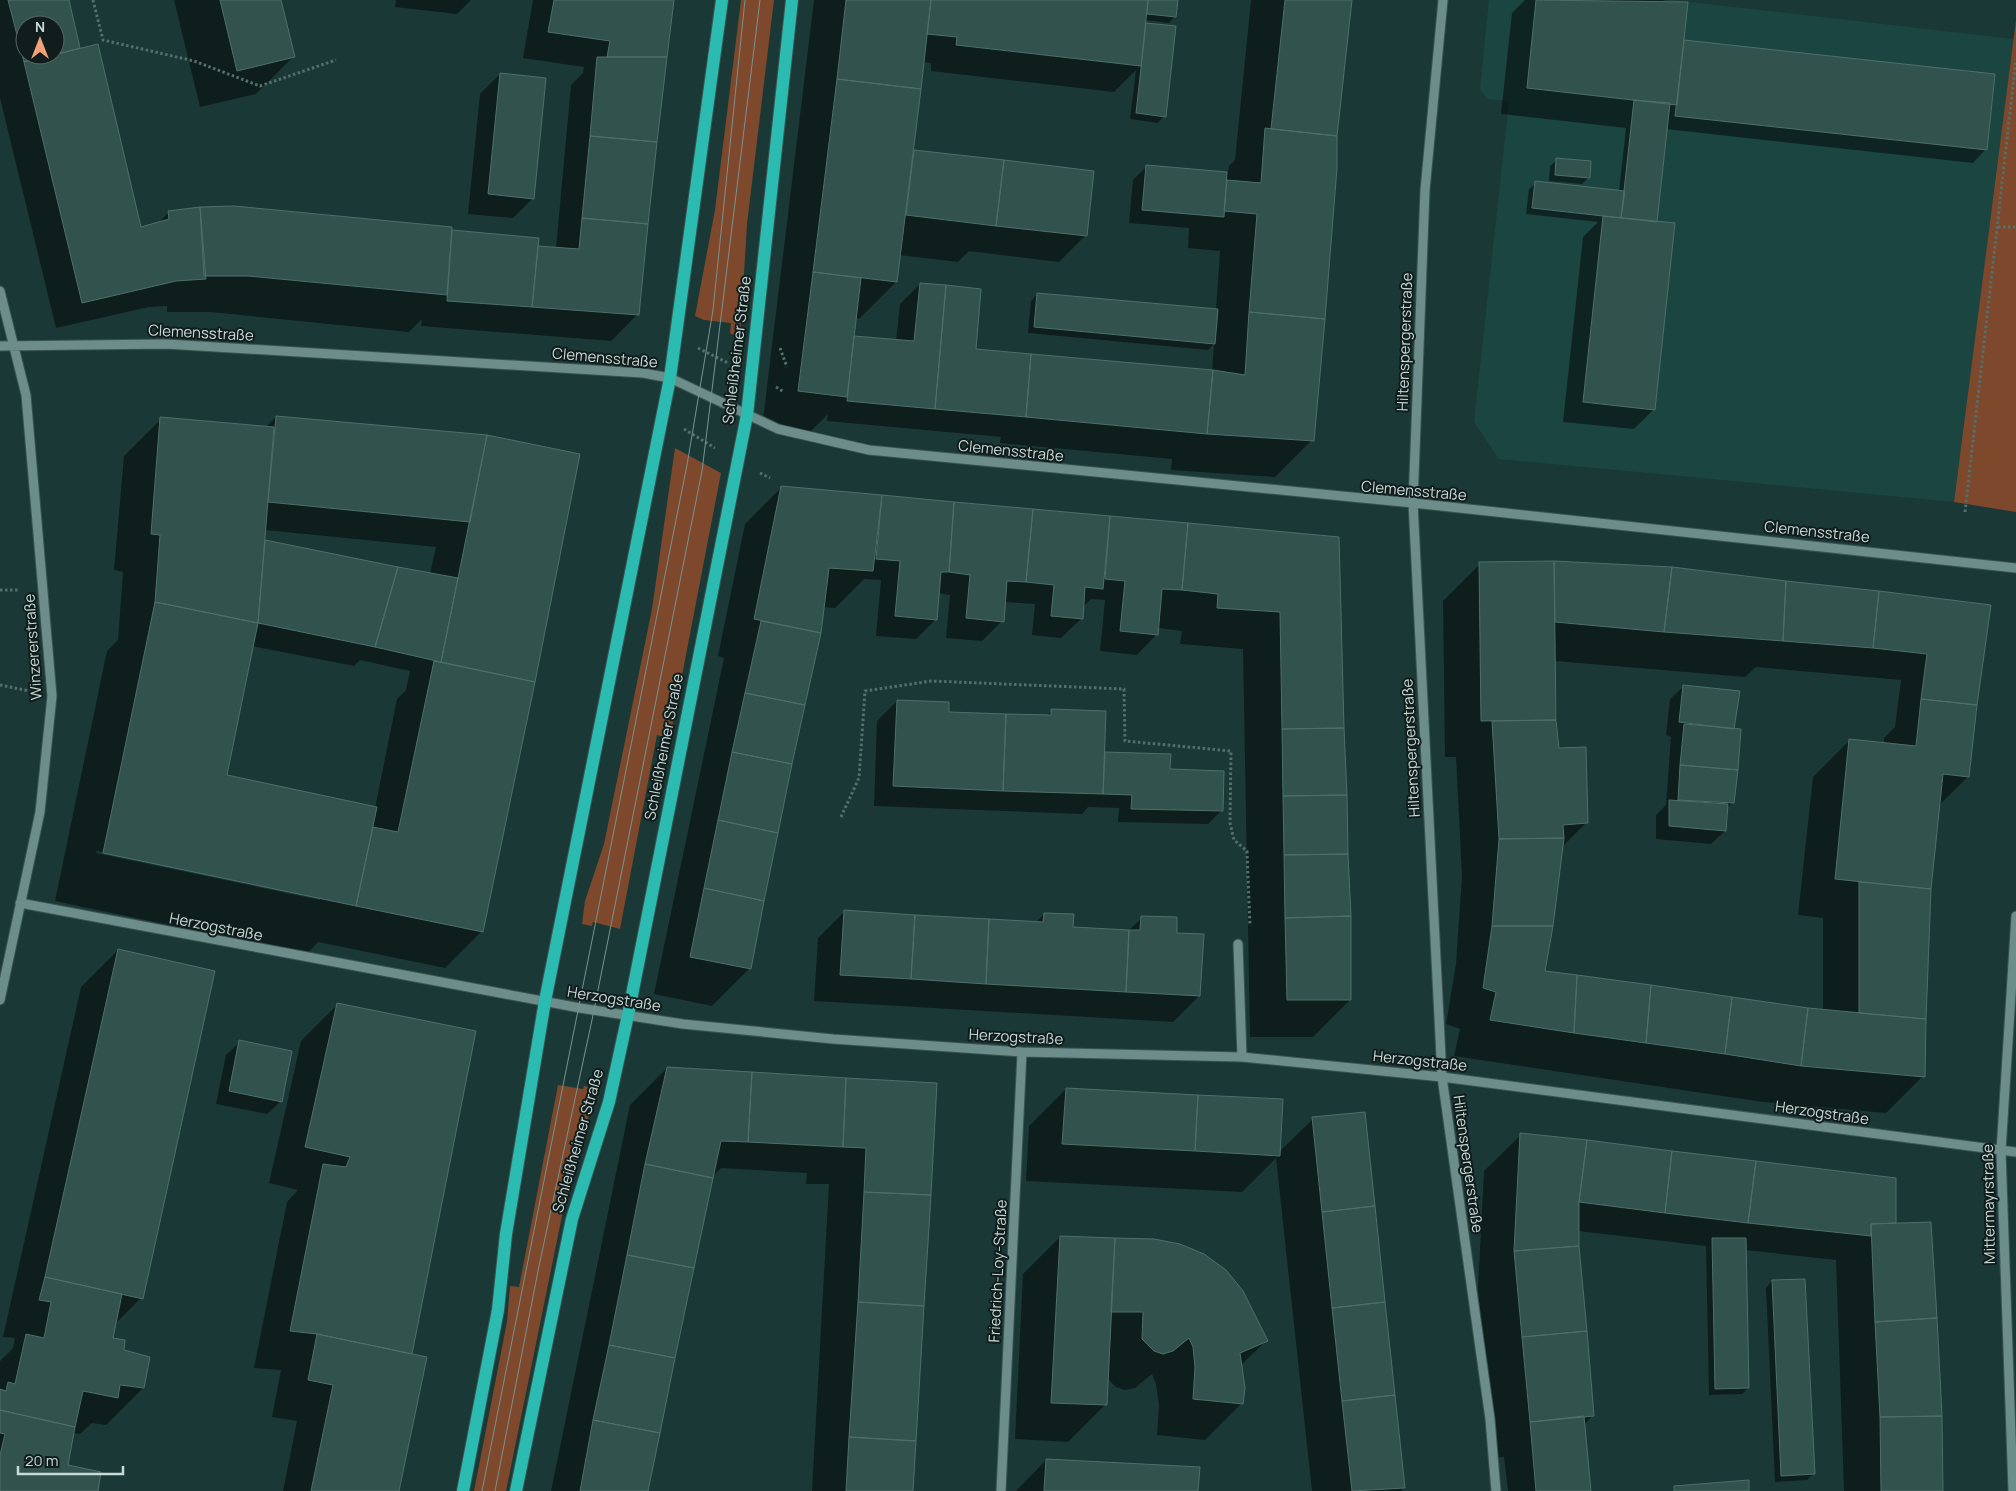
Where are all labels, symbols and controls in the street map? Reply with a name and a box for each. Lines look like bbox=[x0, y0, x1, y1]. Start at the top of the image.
north arrow bbox=[15, 15, 65, 65]
text: N bbox=[35, 17, 45, 36]
street label: Hiltenspergerstraße bbox=[1392, 272, 1417, 412]
street label: Schleißheimer Straße bbox=[717, 275, 756, 425]
street label: Clemensstraße bbox=[148, 319, 255, 346]
street label: Clemensstraße bbox=[551, 342, 659, 373]
street label: Clemensstraße bbox=[957, 435, 1065, 467]
street label: Clemensstraße bbox=[1360, 475, 1468, 506]
street label: Clemensstraße bbox=[1763, 516, 1871, 548]
street label: Winzererstraße bbox=[18, 593, 47, 701]
street label: Schleißheimer Straße bbox=[639, 672, 688, 822]
street label: Hiltenspergerstraße bbox=[1396, 678, 1425, 818]
street label: Herzogstraße bbox=[168, 907, 265, 946]
street label: Herzogstraße bbox=[566, 981, 663, 1016]
street label: Herzogstraße bbox=[968, 1024, 1064, 1049]
street label: Herzogstraße bbox=[1372, 1045, 1468, 1076]
street label: Schleißheimer Straße bbox=[547, 1066, 608, 1215]
street label: Hiltenspergerstraße bbox=[1448, 1094, 1489, 1234]
street label: Herzogstraße bbox=[1774, 1096, 1871, 1130]
street label: Mittermayrstraße bbox=[1977, 1144, 2000, 1264]
street label: Friedrich-Loy-Straße bbox=[983, 1199, 1012, 1343]
scale bar bbox=[18, 1444, 122, 1476]
text: 20 m bbox=[25, 1450, 58, 1471]

